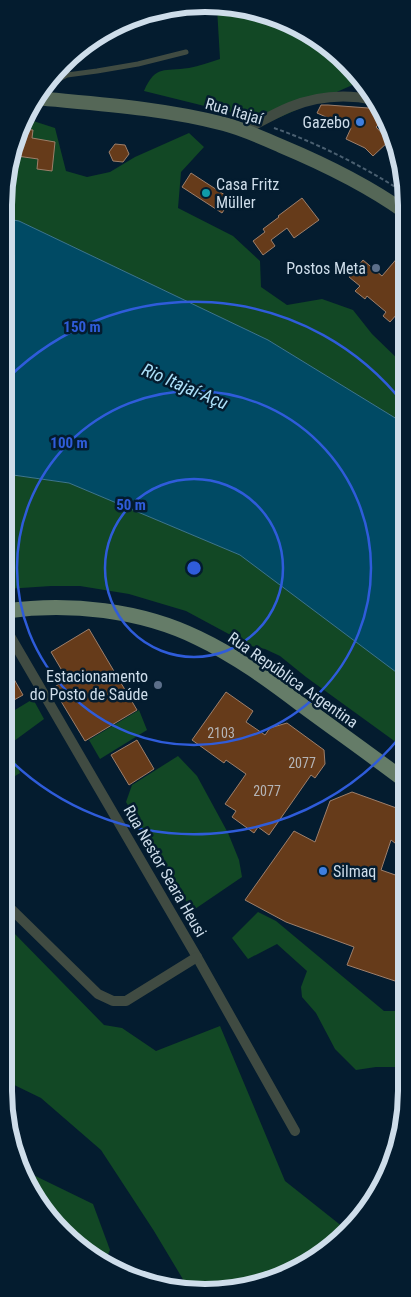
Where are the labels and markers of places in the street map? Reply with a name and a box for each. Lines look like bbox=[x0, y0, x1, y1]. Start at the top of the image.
place label: Gazebo bbox=[303, 113, 350, 132]
marker: Gazebo bbox=[354, 116, 366, 128]
place label: Casa Fritz Müller bbox=[216, 175, 279, 212]
marker: Casa Fritz Müller bbox=[200, 187, 212, 199]
place label: Postos Meta bbox=[286, 259, 366, 278]
marker: Postos Meta bbox=[370, 262, 382, 274]
centre of rings bbox=[185, 559, 203, 577]
place label: Estacionamento do Posto de Saúde bbox=[30, 667, 148, 704]
marker: Estacionamento do Posto de Saúde bbox=[152, 679, 164, 691]
place label: Silmaq bbox=[333, 862, 376, 881]
marker: Silmaq bbox=[317, 865, 329, 877]

